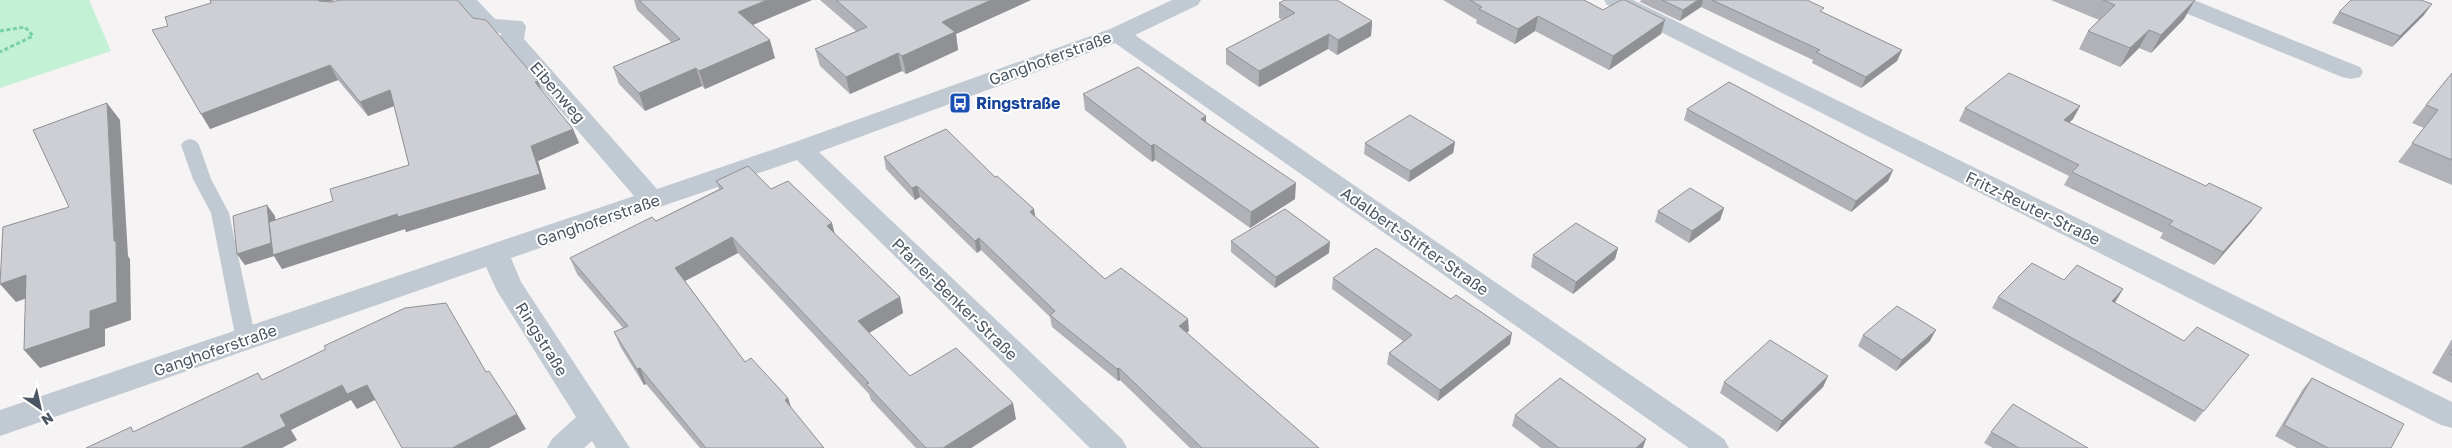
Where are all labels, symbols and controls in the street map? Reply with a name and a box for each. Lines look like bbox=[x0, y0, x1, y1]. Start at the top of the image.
street label: Ganghoferstraße bbox=[986, 27, 1114, 89]
street label: Eibenweg bbox=[526, 57, 590, 127]
bus stop icon: Ringstraße bbox=[948, 91, 972, 115]
place label: Ringstraße bbox=[976, 93, 1061, 113]
street label: Fritz-Reuter-Straße bbox=[1962, 167, 2104, 249]
street label: Adalbert-Stifter-Straße bbox=[1337, 182, 1493, 300]
street label: Ganghoferstraße bbox=[534, 190, 662, 250]
street label: Pfarrer-Benker-Straße bbox=[888, 234, 1022, 364]
street label: Ringstraße bbox=[511, 298, 573, 380]
street label: Ganghoferstraße bbox=[151, 320, 279, 380]
north arrow bbox=[15, 383, 65, 433]
text: N bbox=[38, 409, 57, 429]

